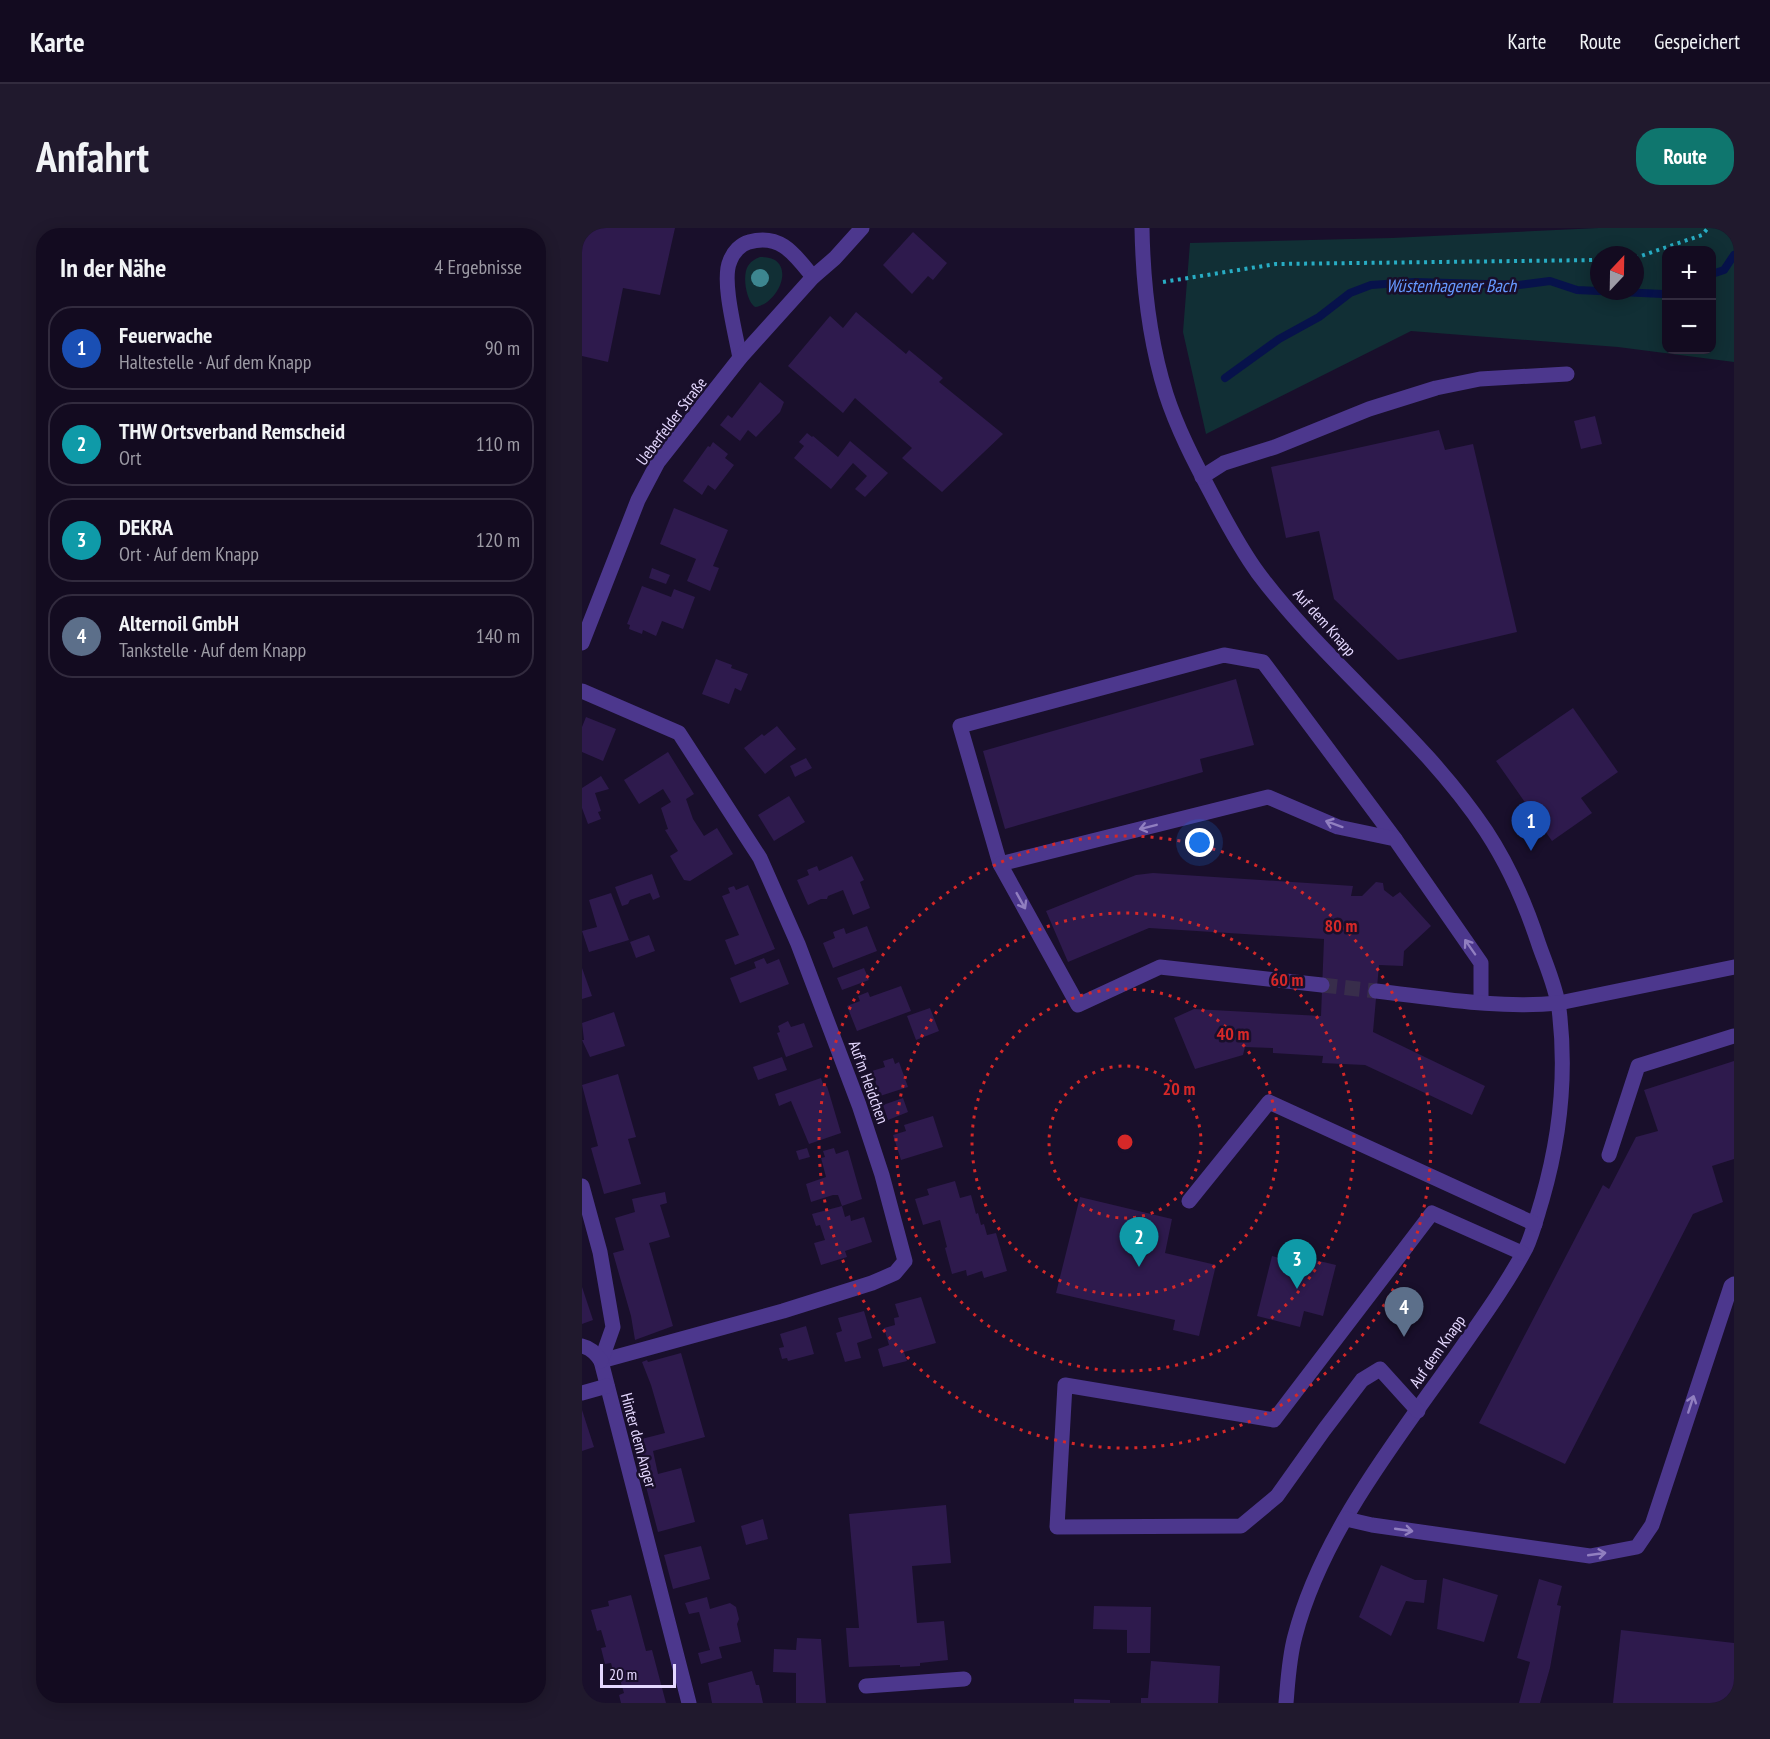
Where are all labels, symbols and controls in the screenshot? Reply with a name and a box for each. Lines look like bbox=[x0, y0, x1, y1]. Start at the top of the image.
text: Karte bbox=[30, 23, 85, 60]
text: Karte bbox=[1508, 28, 1546, 55]
text: Route bbox=[1579, 28, 1621, 55]
text: Gespeichert bbox=[1654, 28, 1740, 55]
button: Route bbox=[1636, 128, 1734, 185]
text: Anfahrt bbox=[36, 129, 149, 184]
north arrow bbox=[1590, 246, 1644, 300]
map controls bbox=[1662, 246, 1716, 354]
button: + bbox=[1662, 246, 1716, 300]
text: In der Nähe bbox=[60, 251, 166, 284]
text: 4 Ergebnisse bbox=[434, 254, 522, 280]
water label: Wüstenhagener Bach bbox=[1386, 274, 1517, 297]
button: − bbox=[1662, 300, 1716, 354]
text: Feuerwache bbox=[119, 321, 213, 349]
text: 1 bbox=[77, 335, 86, 361]
text: 90 m bbox=[485, 335, 520, 361]
text: Haltestelle · Auf dem Knapp bbox=[119, 349, 311, 375]
street label: Ueberfelder Straße bbox=[631, 373, 711, 469]
text: THW Ortsverband Remscheid bbox=[119, 417, 345, 445]
text: 2 bbox=[77, 431, 86, 457]
text: 110 m bbox=[476, 431, 520, 457]
text: Ort bbox=[119, 445, 141, 471]
text: DEKRA bbox=[119, 513, 173, 541]
text: 3 bbox=[77, 527, 86, 553]
text: 120 m bbox=[476, 527, 520, 553]
text: Ort · Auf dem Knapp bbox=[119, 541, 259, 567]
street label: Auf dem Knapp bbox=[1289, 584, 1361, 660]
text: Alternoil GmbH bbox=[119, 609, 239, 637]
text: 4 bbox=[77, 623, 86, 649]
text: 140 m bbox=[476, 623, 520, 649]
text: Tankstelle · Auf dem Knapp bbox=[119, 637, 306, 663]
pin: 1 bbox=[1512, 802, 1550, 851]
one-way arrow bbox=[1325, 818, 1344, 829]
one-way arrow bbox=[1139, 821, 1158, 833]
your location bbox=[1185, 828, 1214, 857]
one-way arrow bbox=[1016, 892, 1027, 910]
text: 80 m bbox=[1325, 914, 1357, 937]
one-way arrow bbox=[1464, 940, 1476, 956]
text: 60 m bbox=[1271, 968, 1303, 991]
text: 40 m bbox=[1217, 1022, 1249, 1045]
street label: Auf'm Heidchen bbox=[845, 1038, 893, 1126]
text: 20 m bbox=[1163, 1077, 1195, 1100]
centre of rings bbox=[1115, 1132, 1135, 1152]
pin: 2 bbox=[1120, 1218, 1158, 1267]
pin: 3 bbox=[1278, 1240, 1316, 1289]
pin: 4 bbox=[1384, 1288, 1424, 1337]
street label: Auf dem Knapp bbox=[1405, 1311, 1469, 1391]
street label: Hinter dem Anger bbox=[617, 1390, 661, 1490]
one-way arrow bbox=[1687, 1395, 1698, 1414]
one-way arrow bbox=[1393, 1524, 1413, 1535]
one-way arrow bbox=[1586, 1549, 1606, 1560]
scale bar bbox=[600, 1661, 676, 1688]
text: 20 m bbox=[609, 1664, 637, 1684]

